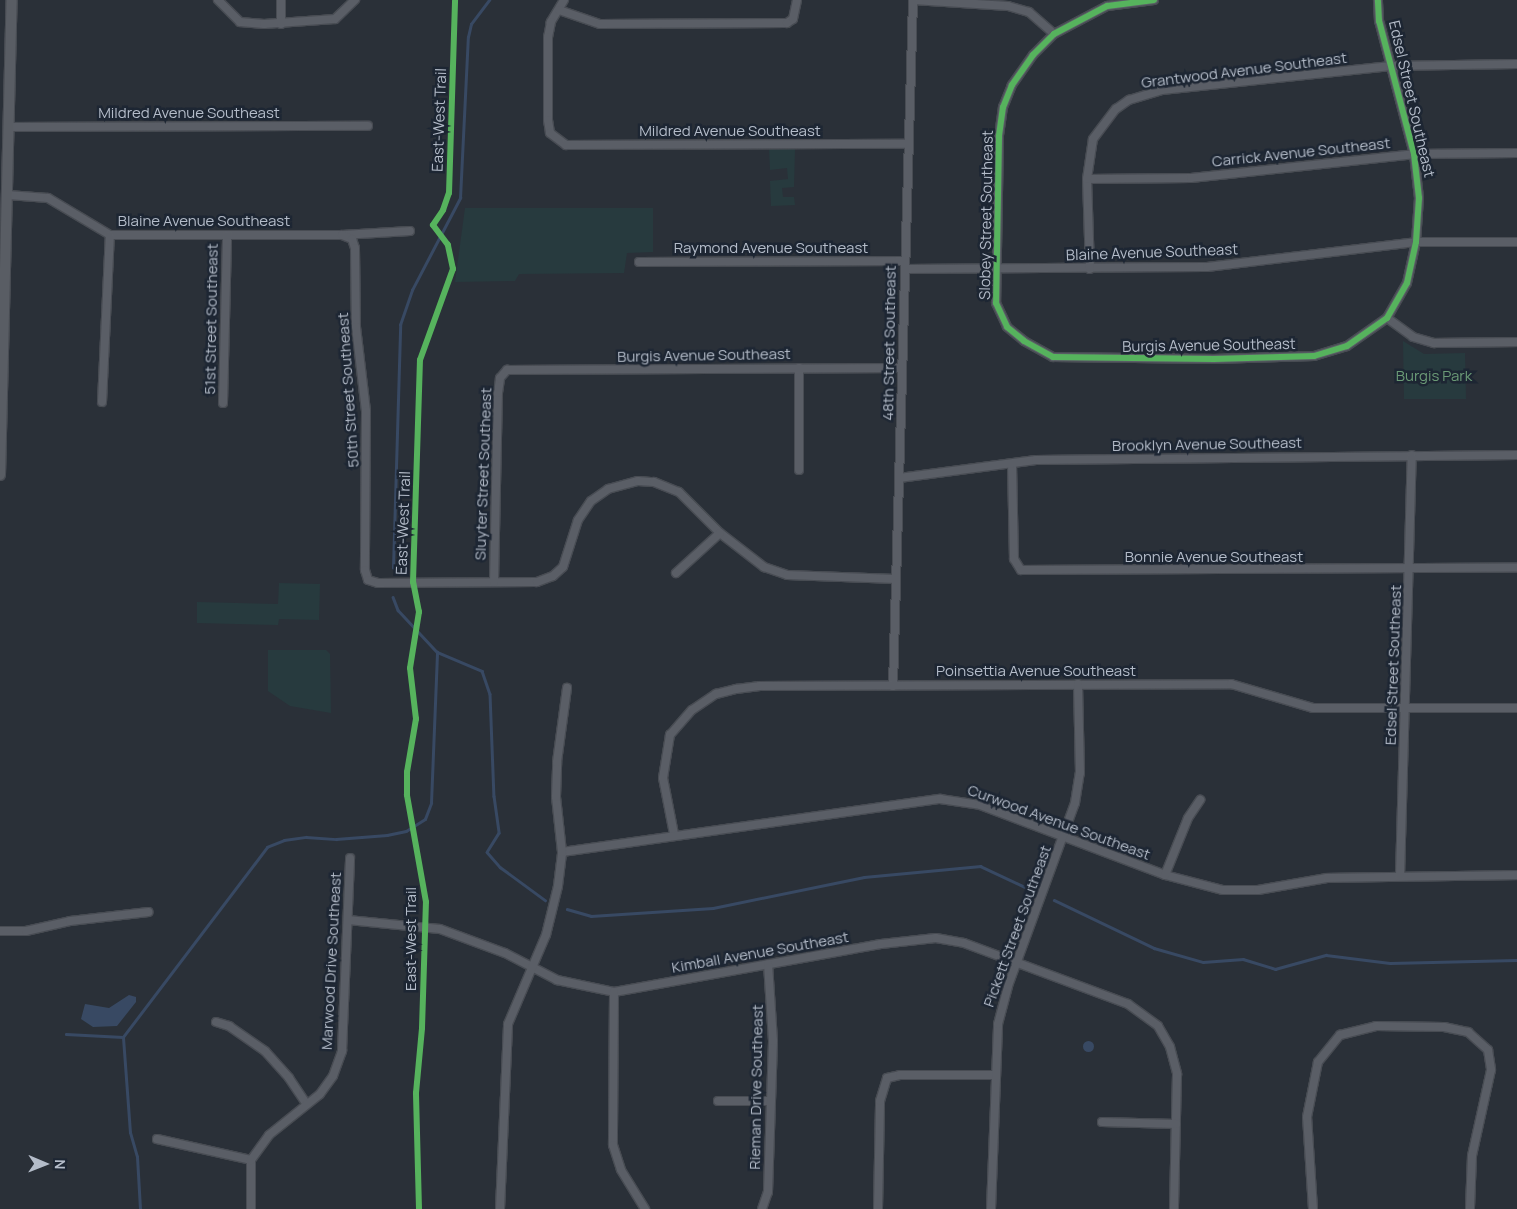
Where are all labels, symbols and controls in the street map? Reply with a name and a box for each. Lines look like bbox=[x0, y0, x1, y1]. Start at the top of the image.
street label: Edsel Street Southeast bbox=[1385, 19, 1439, 179]
street label: Grantwood Avenue Southeast bbox=[1140, 48, 1348, 92]
street label: East-West Trail bbox=[428, 68, 450, 172]
street label: Mildred Avenue Southeast bbox=[98, 104, 280, 122]
street label: Mildred Avenue Southeast bbox=[639, 122, 821, 140]
street label: Slobey Street Southeast bbox=[976, 130, 996, 300]
street label: Carrick Avenue Southeast bbox=[1211, 134, 1391, 170]
street label: Blaine Avenue Southeast bbox=[118, 212, 290, 230]
street label: Raymond Avenue Southeast bbox=[674, 239, 868, 257]
street label: Blaine Avenue Southeast bbox=[1066, 240, 1238, 264]
street label: 51st Street Southeast bbox=[201, 243, 221, 395]
street label: 48th Street Southeast bbox=[879, 265, 899, 421]
street label: 50th Street Southeast bbox=[334, 312, 362, 468]
street label: Burgis Avenue Southeast bbox=[1122, 334, 1296, 356]
street label: Burgis Avenue Southeast bbox=[617, 344, 791, 366]
park label: Burgis Park bbox=[1396, 367, 1472, 385]
street label: Sluyter Street Southeast bbox=[471, 387, 495, 561]
street label: Brooklyn Avenue Southeast bbox=[1112, 433, 1302, 455]
street label: East-West Trail bbox=[392, 471, 414, 575]
street label: Bonnie Avenue Southeast bbox=[1125, 548, 1303, 566]
street label: Edsel Street Southeast bbox=[1381, 585, 1405, 745]
street label: Poinsettia Avenue Southeast bbox=[936, 662, 1136, 680]
street label: Curwood Avenue Southeast bbox=[965, 781, 1153, 863]
street label: Pickett Street Southeast bbox=[979, 843, 1055, 1009]
street label: Marwood Drive Southeast bbox=[317, 872, 345, 1050]
street label: East-West Trail bbox=[402, 887, 420, 991]
street label: Kimball Avenue Southeast bbox=[670, 928, 850, 976]
street label: Rieman Drive Southeast bbox=[746, 1004, 766, 1170]
north arrow bbox=[20, 1139, 70, 1189]
text: N bbox=[51, 1159, 70, 1169]

